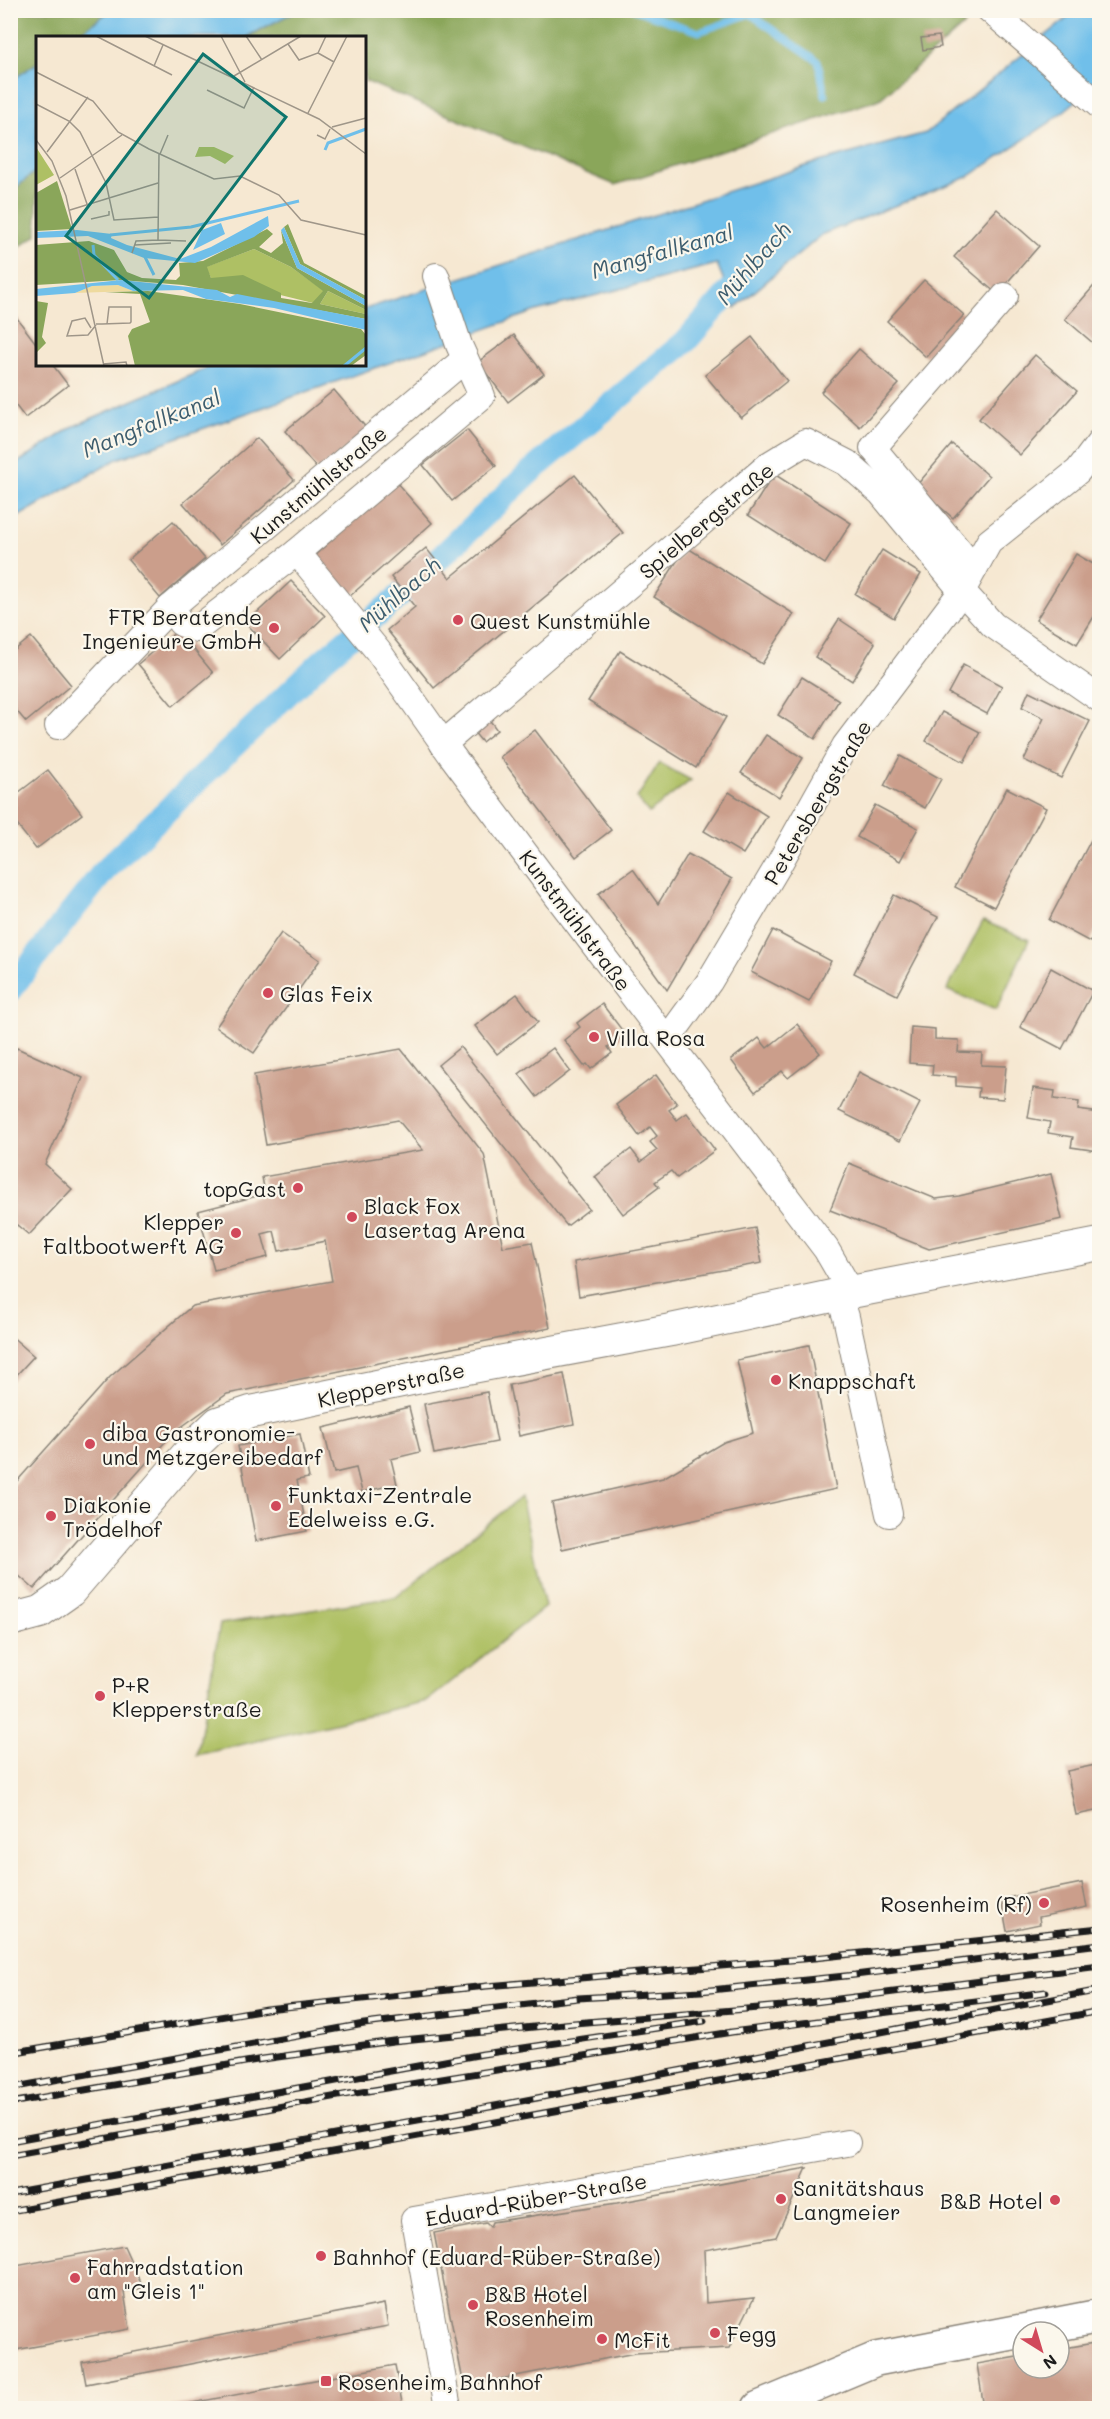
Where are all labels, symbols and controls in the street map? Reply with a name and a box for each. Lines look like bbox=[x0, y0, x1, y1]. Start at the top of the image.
inset map bbox=[36, 36, 366, 366]
water label: Mühlbach bbox=[709, 216, 797, 310]
water label: Mangfallkanal bbox=[588, 217, 737, 285]
water label: Mangfallkanal bbox=[78, 382, 225, 464]
street label: Kunstmühlstraße bbox=[244, 419, 392, 549]
street label: Spielbergstraße bbox=[633, 456, 779, 584]
water label: Mühlbach bbox=[352, 550, 446, 638]
place label: FTR Beratende Ingenieure GmbH bbox=[83, 603, 262, 654]
place label: Quest Kunstmühle bbox=[470, 607, 651, 634]
marker: Quest Kunstmühle bbox=[451, 613, 465, 627]
marker: FTR Beratende Ingenieure GmbH bbox=[267, 621, 281, 635]
street label: Petersbergstraße bbox=[757, 715, 877, 889]
street label: Kunstmühlstraße bbox=[514, 844, 638, 996]
place label: Glas Feix bbox=[280, 980, 373, 1007]
marker: Glas Feix bbox=[261, 986, 275, 1000]
place label: Villa Rosa bbox=[606, 1024, 705, 1051]
marker: Villa Rosa bbox=[587, 1030, 601, 1044]
place label: topGast bbox=[203, 1175, 286, 1202]
marker: topGast bbox=[291, 1181, 305, 1195]
place label: Black Fox Lasertag Arena bbox=[364, 1192, 526, 1243]
place label: Klepper Faltbootwerft AG bbox=[43, 1208, 224, 1259]
marker: Black Fox Lasertag Arena bbox=[345, 1210, 359, 1224]
marker: Klepper Faltbootwerft AG bbox=[229, 1226, 243, 1240]
street label: Klepperstraße bbox=[315, 1355, 467, 1413]
place label: Knappschaft bbox=[788, 1367, 916, 1394]
marker: Knappschaft bbox=[769, 1373, 783, 1387]
place label: diba Gastronomie- und Metzgereibedarf bbox=[102, 1419, 323, 1470]
marker: diba Gastronomie- und Metzgereibedarf bbox=[83, 1437, 97, 1451]
place label: Funktaxi-Zentrale Edelweiss e.G. bbox=[288, 1481, 472, 1532]
place label: Diakonie Trödelhof bbox=[63, 1491, 163, 1542]
marker: Funktaxi-Zentrale Edelweiss e.G. bbox=[269, 1499, 283, 1513]
marker: Diakonie Trödelhof bbox=[44, 1509, 58, 1523]
place label: P+R Klepperstraße bbox=[112, 1671, 262, 1722]
marker: P+R Klepperstraße bbox=[93, 1689, 107, 1703]
place label: Rosenheim (Rf) bbox=[881, 1890, 1032, 1917]
marker: Rosenheim (Rf) bbox=[1037, 1896, 1051, 1910]
street label: Eduard-Rüber-Straße bbox=[423, 2166, 649, 2232]
place label: Sanitätshaus Langmeier bbox=[793, 2174, 924, 2225]
place label: B&B Hotel bbox=[940, 2187, 1043, 2214]
marker: Sanitätshaus Langmeier bbox=[774, 2192, 788, 2206]
marker: B&B Hotel bbox=[1048, 2193, 1062, 2207]
place label: Bahnhof (Eduard-Rüber-Straße) bbox=[333, 2243, 660, 2270]
marker: Bahnhof (Eduard-Rüber-Straße) bbox=[314, 2249, 328, 2263]
place label: Fahrradstation am "Gleis 1" bbox=[87, 2253, 243, 2304]
marker: Fahrradstation am "Gleis 1" bbox=[68, 2271, 82, 2285]
place label: B&B Hotel Rosenheim bbox=[485, 2280, 594, 2331]
marker: B&B Hotel Rosenheim bbox=[466, 2298, 480, 2312]
place label: Fegg bbox=[727, 2320, 776, 2347]
north arrow bbox=[1011, 2320, 1071, 2380]
place label: McFit bbox=[614, 2326, 671, 2353]
marker: Fegg bbox=[708, 2326, 722, 2340]
marker: McFit bbox=[595, 2332, 609, 2346]
text: N bbox=[1039, 2350, 1062, 2374]
place label: Rosenheim, Bahnhof bbox=[338, 2368, 543, 2395]
marker: Rosenheim, Bahnhof bbox=[319, 2374, 333, 2388]

